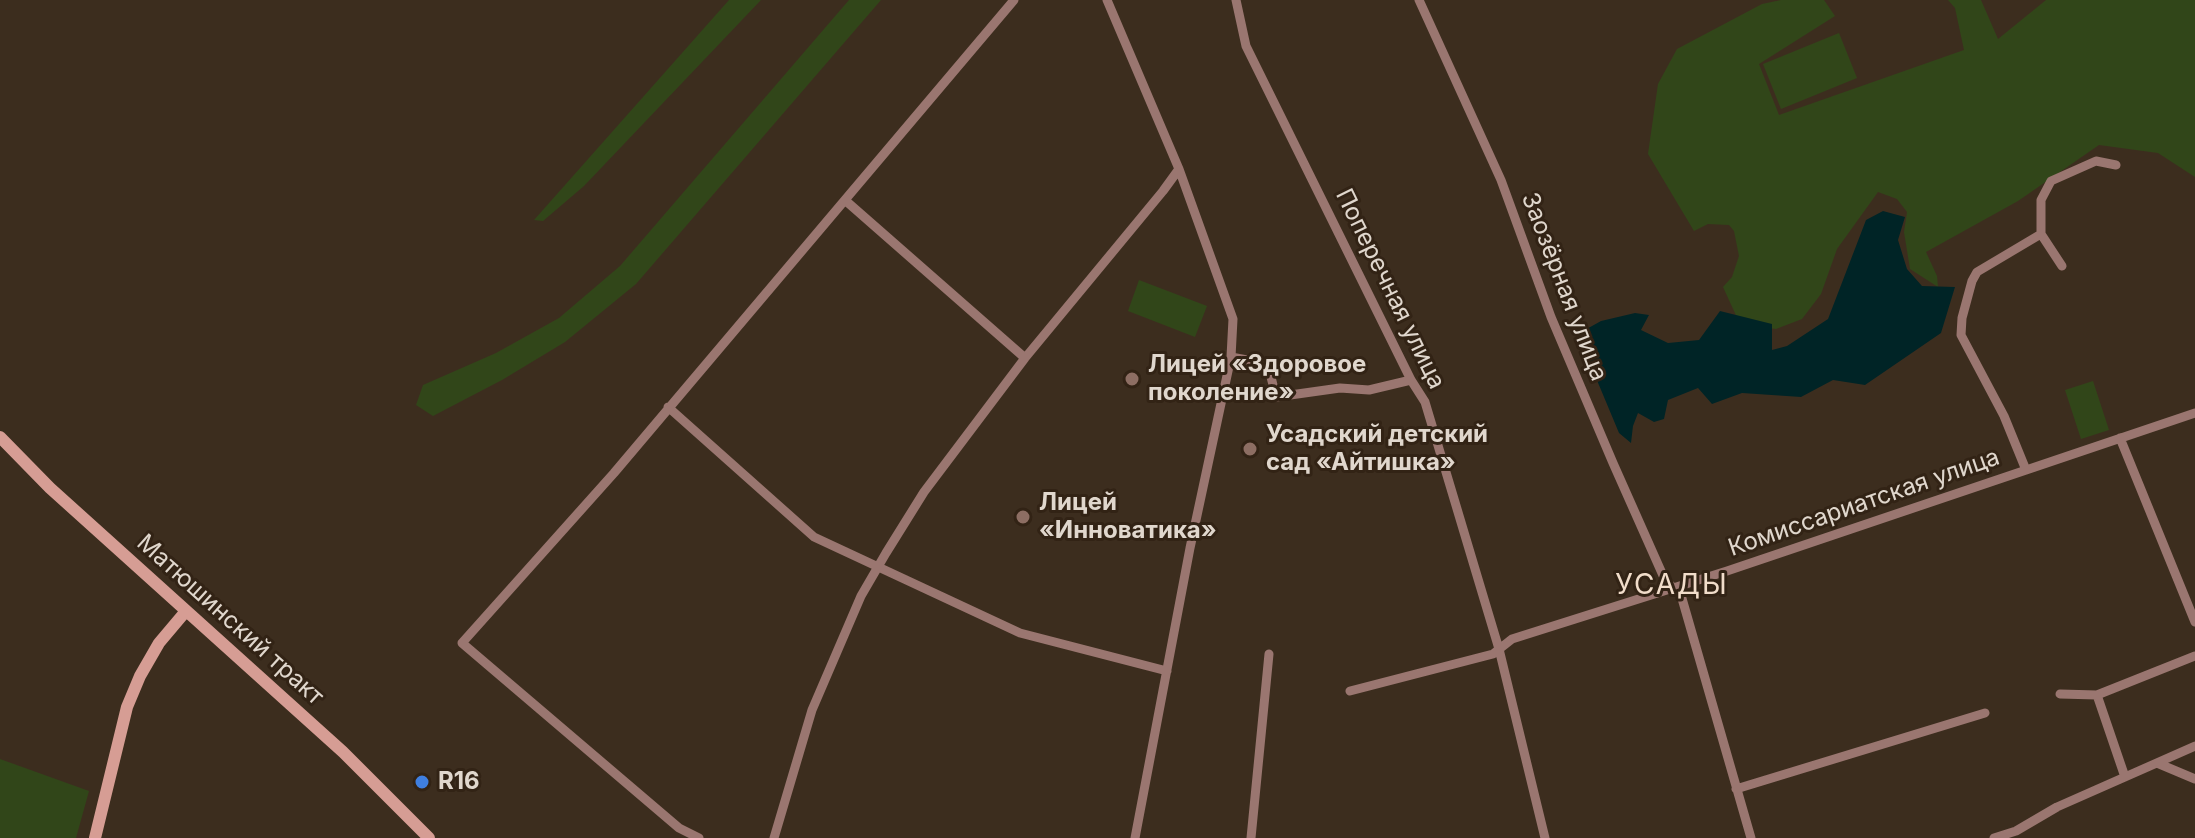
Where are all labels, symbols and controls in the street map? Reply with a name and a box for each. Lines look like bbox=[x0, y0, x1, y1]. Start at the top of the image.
street label: Поперечная улица bbox=[1329, 184, 1451, 394]
street label: Заозёрная улица bbox=[1515, 189, 1613, 385]
place label: Лицей «Здоровое поколение» bbox=[1148, 351, 1366, 407]
marker: Лицей «Здоровое поколение» bbox=[1123, 370, 1141, 388]
place label: Усадский детский сад «Айтишка» bbox=[1266, 421, 1488, 477]
marker: Усадский детский сад «Айтишка» bbox=[1241, 440, 1259, 458]
street label: Комиссариатская улица bbox=[1725, 443, 2003, 563]
place label: Лицей «Инноватика» bbox=[1039, 489, 1217, 545]
marker: Лицей «Инноватика» bbox=[1014, 508, 1032, 526]
street label: Матюшинский тракт bbox=[131, 529, 329, 711]
district label: УСАДЫ bbox=[1615, 569, 1729, 603]
place label: R16 bbox=[438, 768, 480, 796]
marker: R16 bbox=[413, 773, 431, 791]

